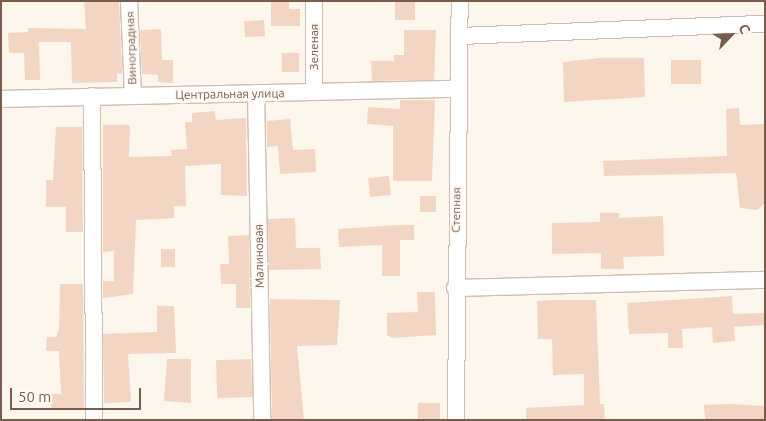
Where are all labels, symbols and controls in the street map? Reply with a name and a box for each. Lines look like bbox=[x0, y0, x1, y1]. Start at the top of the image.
north arrow bbox=[706, 10, 756, 60]
street label: Виноградная bbox=[123, 11, 139, 85]
text: С bbox=[736, 22, 754, 36]
street label: Зеленая bbox=[307, 24, 321, 70]
street label: Центральная улица bbox=[175, 86, 285, 102]
street label: Степная bbox=[448, 187, 464, 233]
street label: Малиновая bbox=[251, 224, 267, 288]
scale bar bbox=[12, 378, 144, 410]
text: 50 m bbox=[18, 388, 51, 405]

